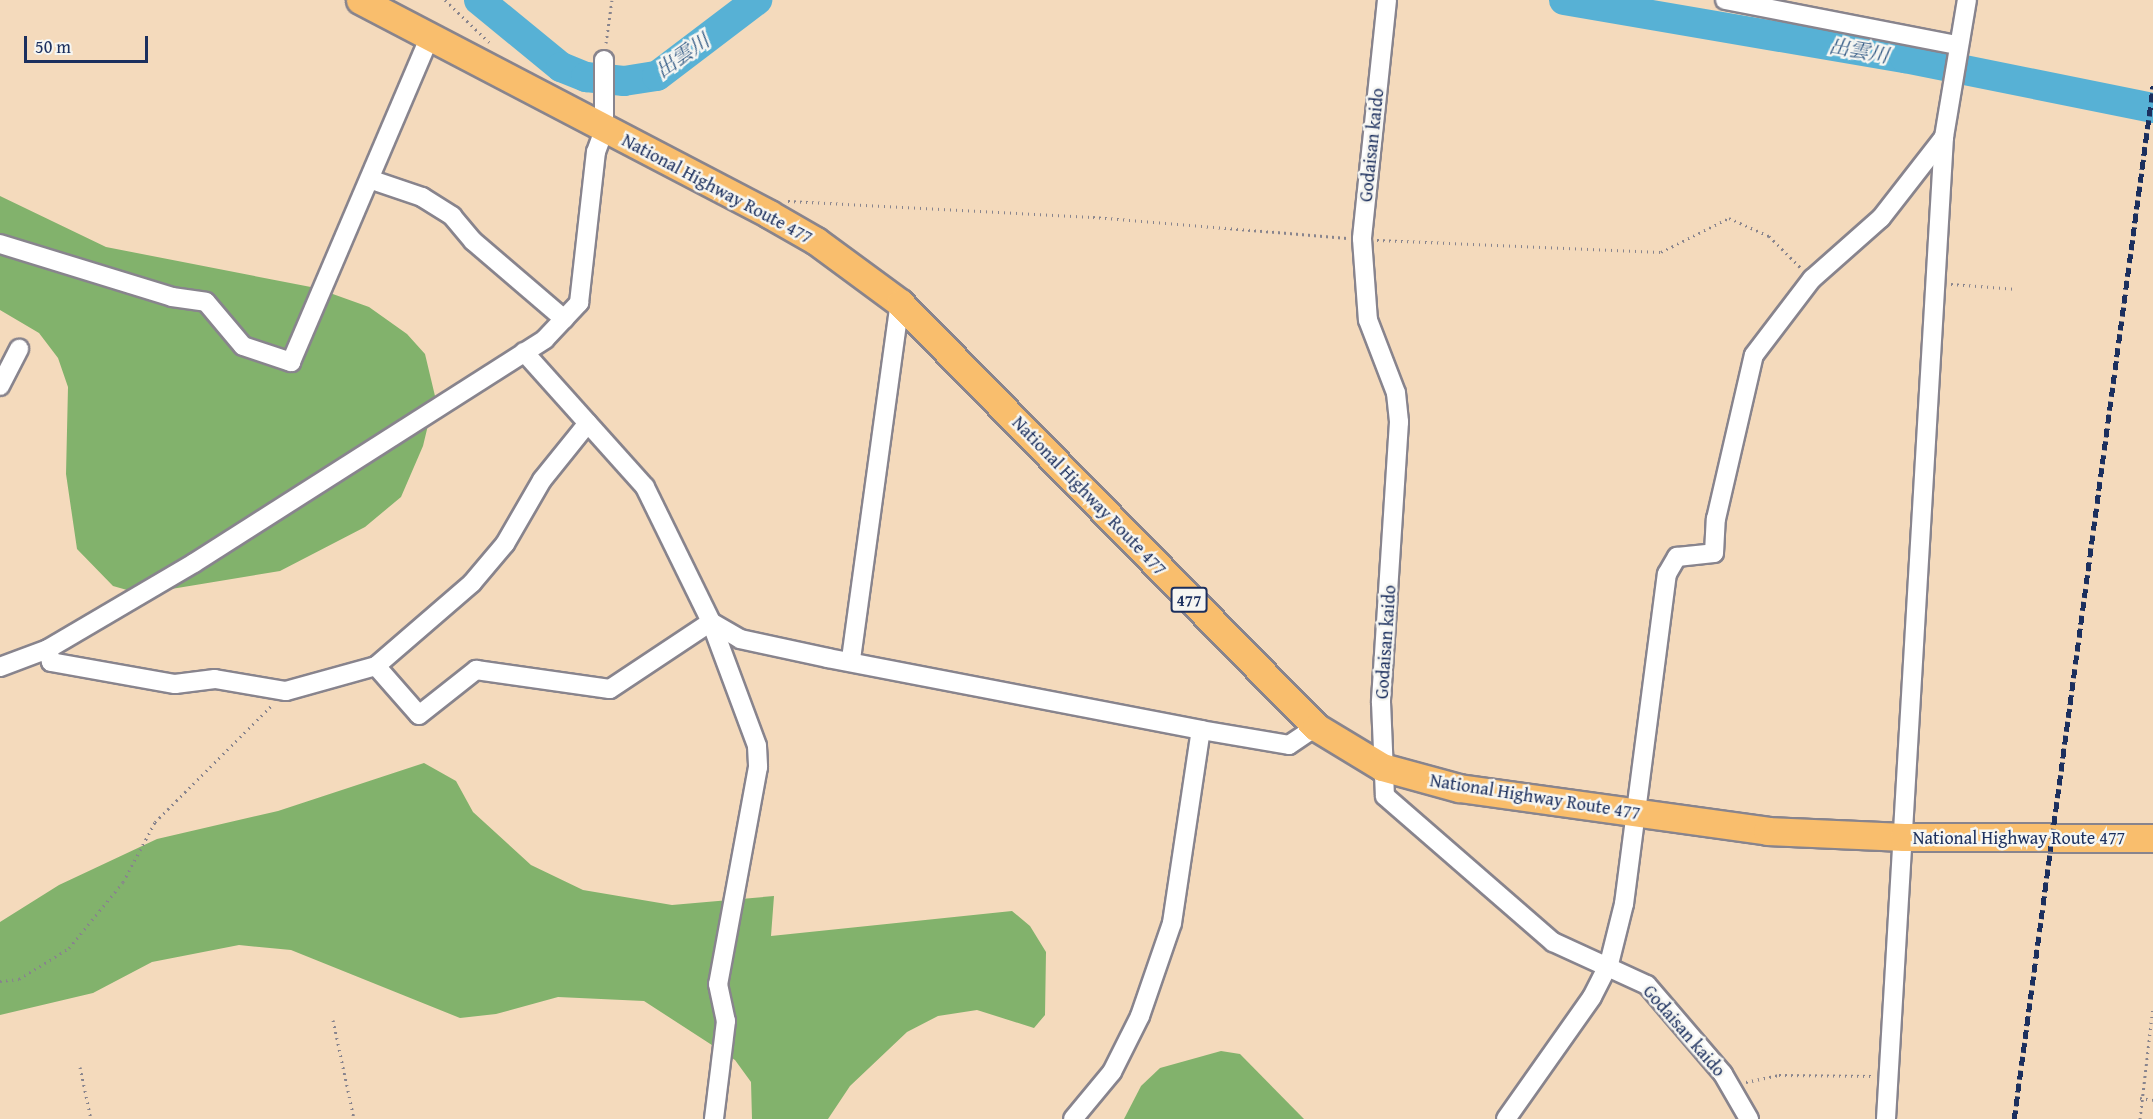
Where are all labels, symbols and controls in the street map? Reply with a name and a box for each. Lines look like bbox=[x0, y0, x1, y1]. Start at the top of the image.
scale bar bbox=[27, 24, 152, 62]
water label: 出雲川 bbox=[651, 28, 713, 82]
text: 50 m bbox=[35, 33, 71, 60]
water label: 出雲川 bbox=[1827, 33, 1891, 67]
street label: Godaisan kaido bbox=[1355, 87, 1389, 203]
street label: National Highway Route 477 bbox=[618, 130, 816, 248]
street label: National Highway Route 477 bbox=[1007, 412, 1171, 580]
street label: Godaisan kaido bbox=[1371, 584, 1401, 700]
road number: 477 bbox=[1170, 587, 1208, 613]
street label: National Highway Route 477 bbox=[1428, 770, 1642, 824]
street label: National Highway Route 477 bbox=[1913, 827, 2125, 849]
street label: Godaisan kaido bbox=[1638, 981, 1730, 1081]

